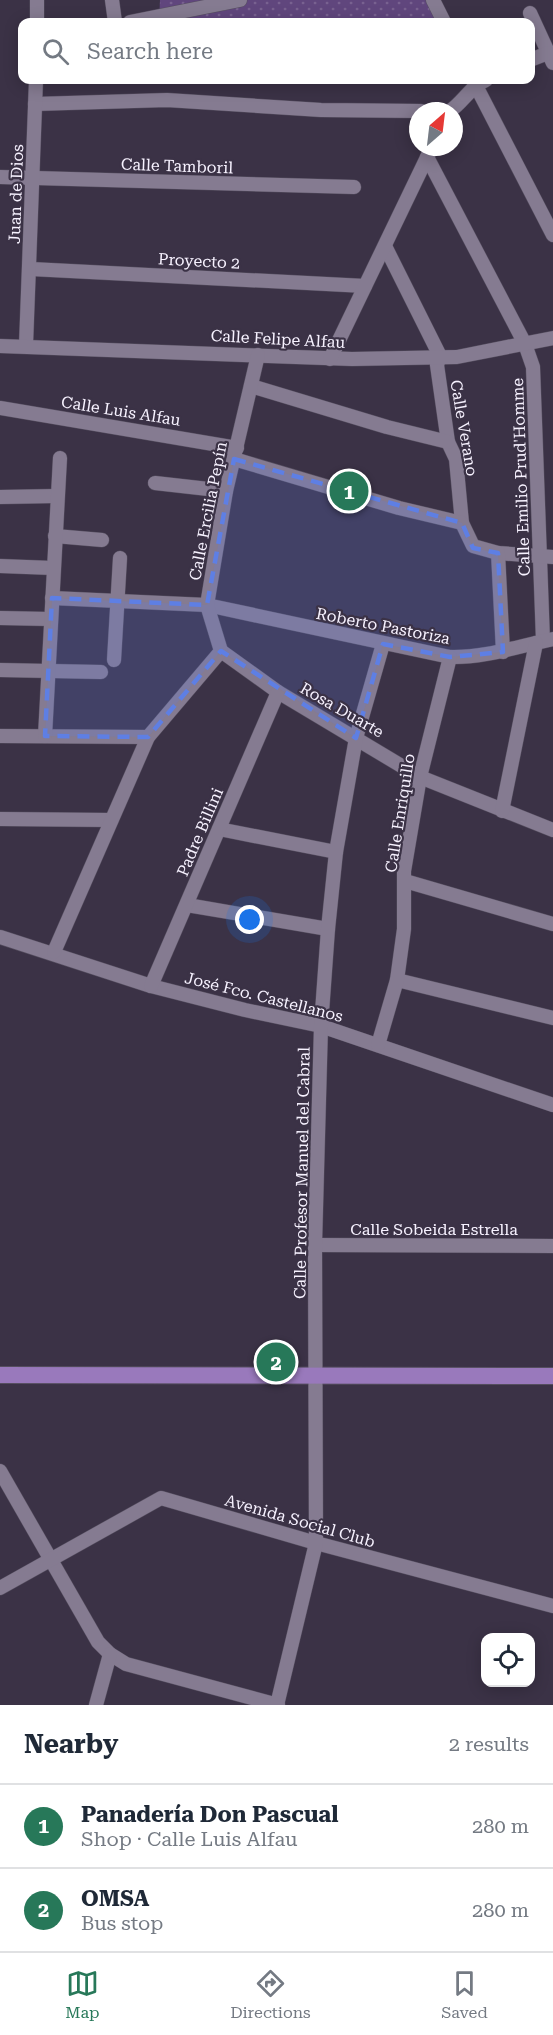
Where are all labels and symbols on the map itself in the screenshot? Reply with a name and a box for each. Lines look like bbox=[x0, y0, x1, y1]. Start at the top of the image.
north arrow bbox=[409, 102, 463, 156]
street label: Juan de Dios bbox=[5, 143, 27, 244]
street label: Calle Tamboril bbox=[121, 155, 234, 177]
street label: Proyecto 2 bbox=[158, 249, 240, 273]
street label: Calle Felipe Alfau bbox=[210, 326, 346, 352]
street label: Calle Emilio Prud'Homme bbox=[508, 377, 534, 576]
street label: Calle Verano bbox=[446, 378, 482, 478]
street label: Calle Luis Alfau bbox=[60, 392, 182, 430]
street label: Calle Ercilia Pepín bbox=[185, 440, 231, 582]
pin: 1 bbox=[330, 468, 368, 514]
street label: Roberto Pastoriza bbox=[314, 604, 452, 648]
street label: Rosa Duarte bbox=[297, 678, 387, 742]
street label: Calle Enriquillo bbox=[381, 752, 419, 874]
street label: Padre Billini bbox=[173, 785, 227, 879]
your location bbox=[235, 905, 264, 934]
street label: José Fco. Castellanos bbox=[183, 968, 346, 1026]
street label: Calle Profesor Manuel del Cabral bbox=[290, 1047, 314, 1299]
street label: Calle Sobeida Estrella bbox=[350, 1220, 518, 1239]
pin: 2 bbox=[256, 1340, 296, 1384]
street label: Avenida Social Club bbox=[223, 1490, 377, 1552]

